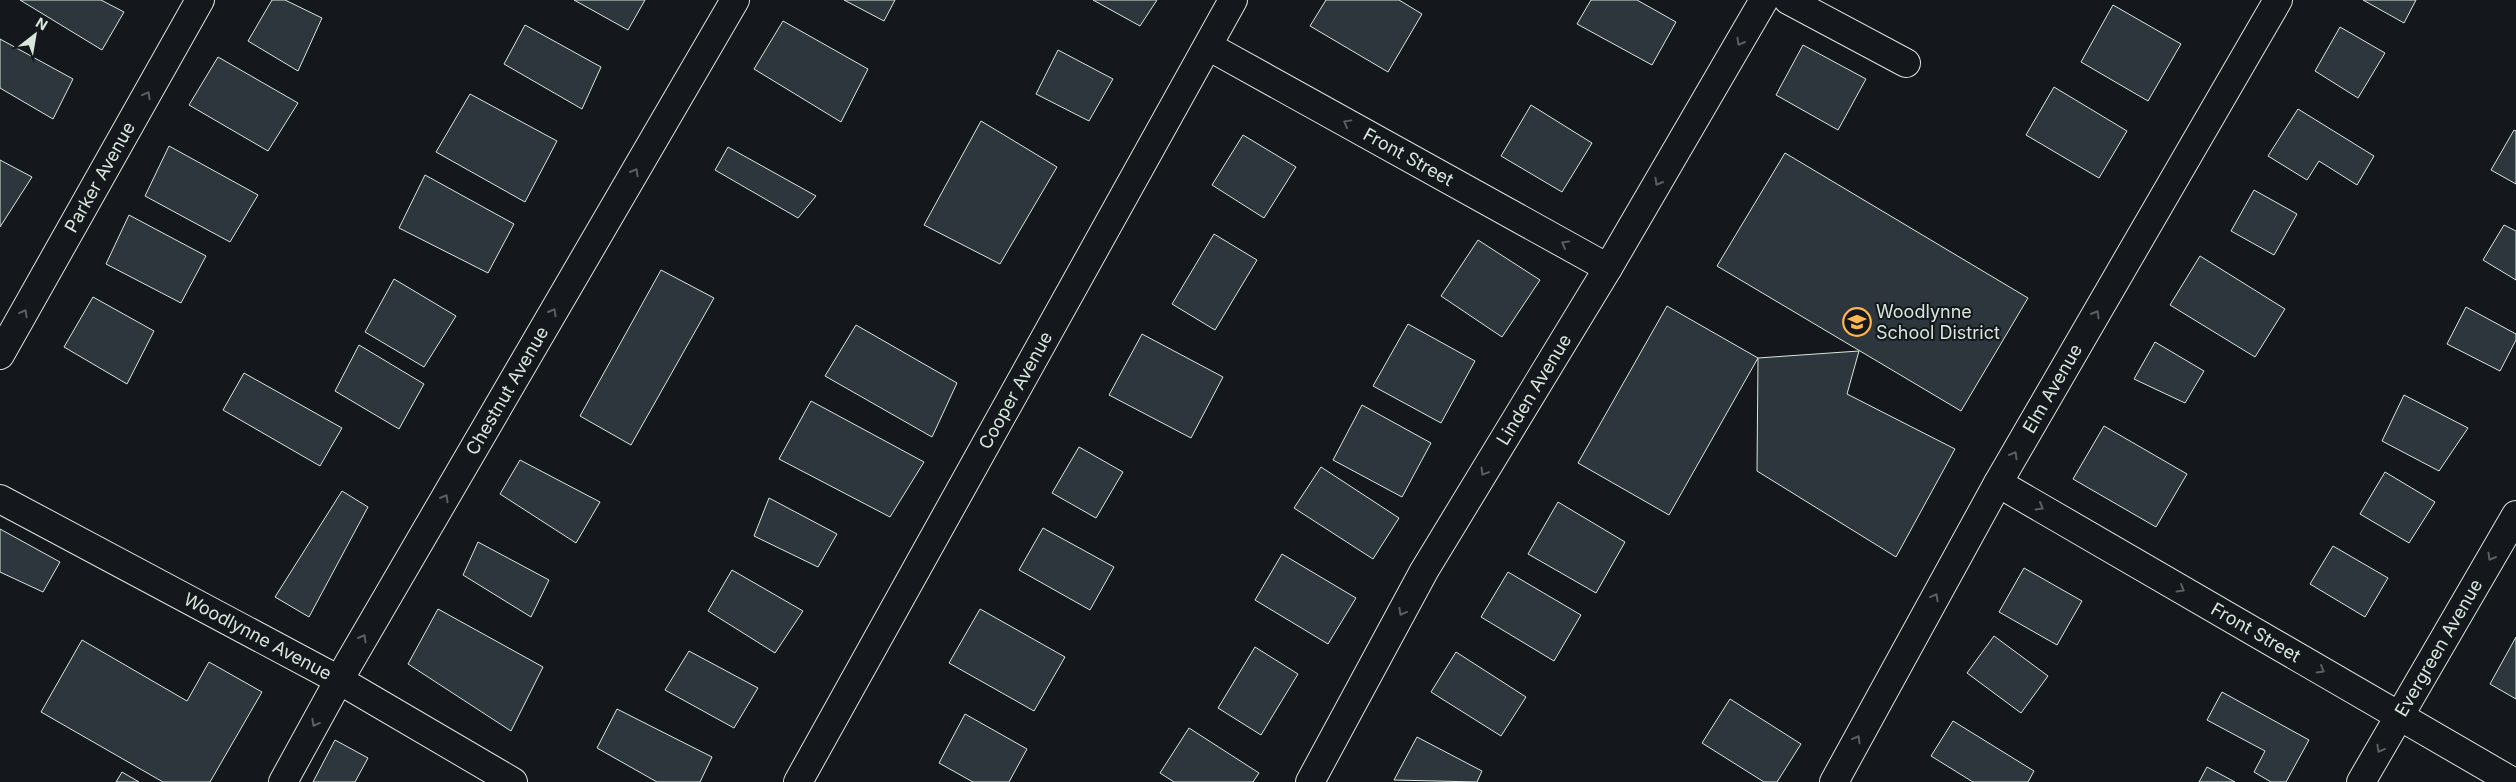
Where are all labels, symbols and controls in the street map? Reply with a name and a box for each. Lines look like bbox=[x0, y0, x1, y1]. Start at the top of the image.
north arrow bbox=[10, 10, 60, 60]
text: N bbox=[33, 13, 51, 33]
one-way arrow bbox=[1736, 37, 1746, 46]
one-way arrow bbox=[140, 92, 150, 101]
street label: Parker Avenue bbox=[60, 118, 139, 236]
one-way arrow bbox=[1343, 119, 1352, 129]
street label: Front Street bbox=[1360, 123, 1457, 190]
one-way arrow bbox=[628, 168, 638, 177]
one-way arrow bbox=[1654, 177, 1664, 186]
one-way arrow bbox=[1562, 240, 1571, 250]
place label: Woodlynne School District bbox=[1876, 301, 2000, 343]
school or university icon: Woodlynne School District bbox=[1842, 307, 1872, 337]
one-way arrow bbox=[547, 308, 557, 317]
one-way arrow bbox=[18, 309, 28, 318]
one-way arrow bbox=[2089, 311, 2099, 320]
street label: Chestnut Avenue bbox=[461, 323, 553, 459]
street label: Cooper Avenue bbox=[974, 328, 1056, 453]
street label: Linden Avenue bbox=[1492, 330, 1575, 449]
street label: Elm Avenue bbox=[2018, 340, 2086, 437]
one-way arrow bbox=[2008, 451, 2018, 460]
one-way arrow bbox=[1481, 466, 1491, 475]
one-way arrow bbox=[438, 494, 448, 503]
one-way arrow bbox=[2035, 501, 2044, 511]
one-way arrow bbox=[2488, 551, 2498, 560]
street label: Evergreen Avenue bbox=[2390, 575, 2486, 720]
one-way arrow bbox=[2175, 582, 2184, 592]
street label: Woodlynne Avenue bbox=[180, 588, 335, 684]
one-way arrow bbox=[1929, 593, 1939, 602]
street label: Front Street bbox=[2208, 598, 2304, 666]
one-way arrow bbox=[1398, 607, 1408, 616]
one-way arrow bbox=[357, 635, 367, 644]
one-way arrow bbox=[2316, 664, 2325, 674]
one-way arrow bbox=[311, 718, 321, 727]
one-way arrow bbox=[1851, 736, 1861, 745]
one-way arrow bbox=[2377, 743, 2387, 752]

